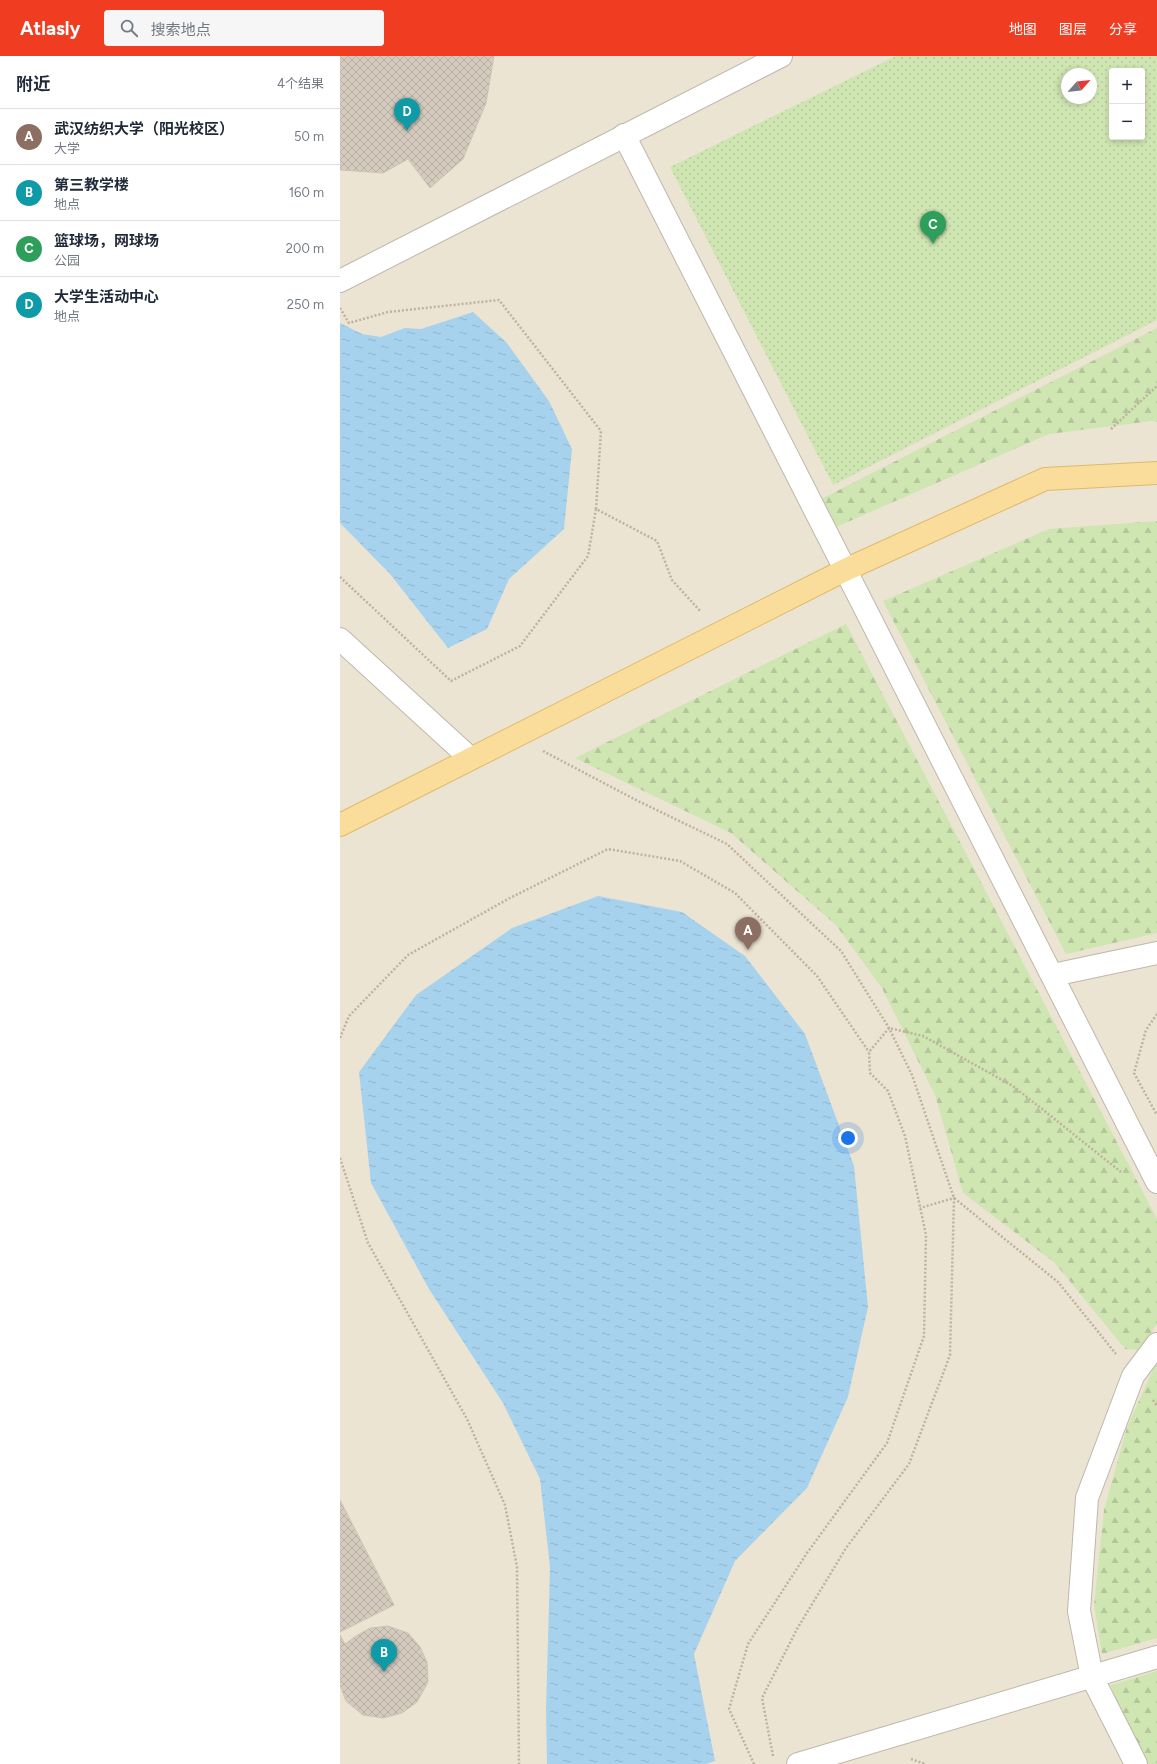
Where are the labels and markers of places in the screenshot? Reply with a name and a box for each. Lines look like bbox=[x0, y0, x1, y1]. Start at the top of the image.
pin: D bbox=[394, 98, 420, 131]
pin: C bbox=[920, 211, 946, 244]
pin: A bbox=[735, 917, 761, 950]
pin: B bbox=[371, 1639, 397, 1672]

